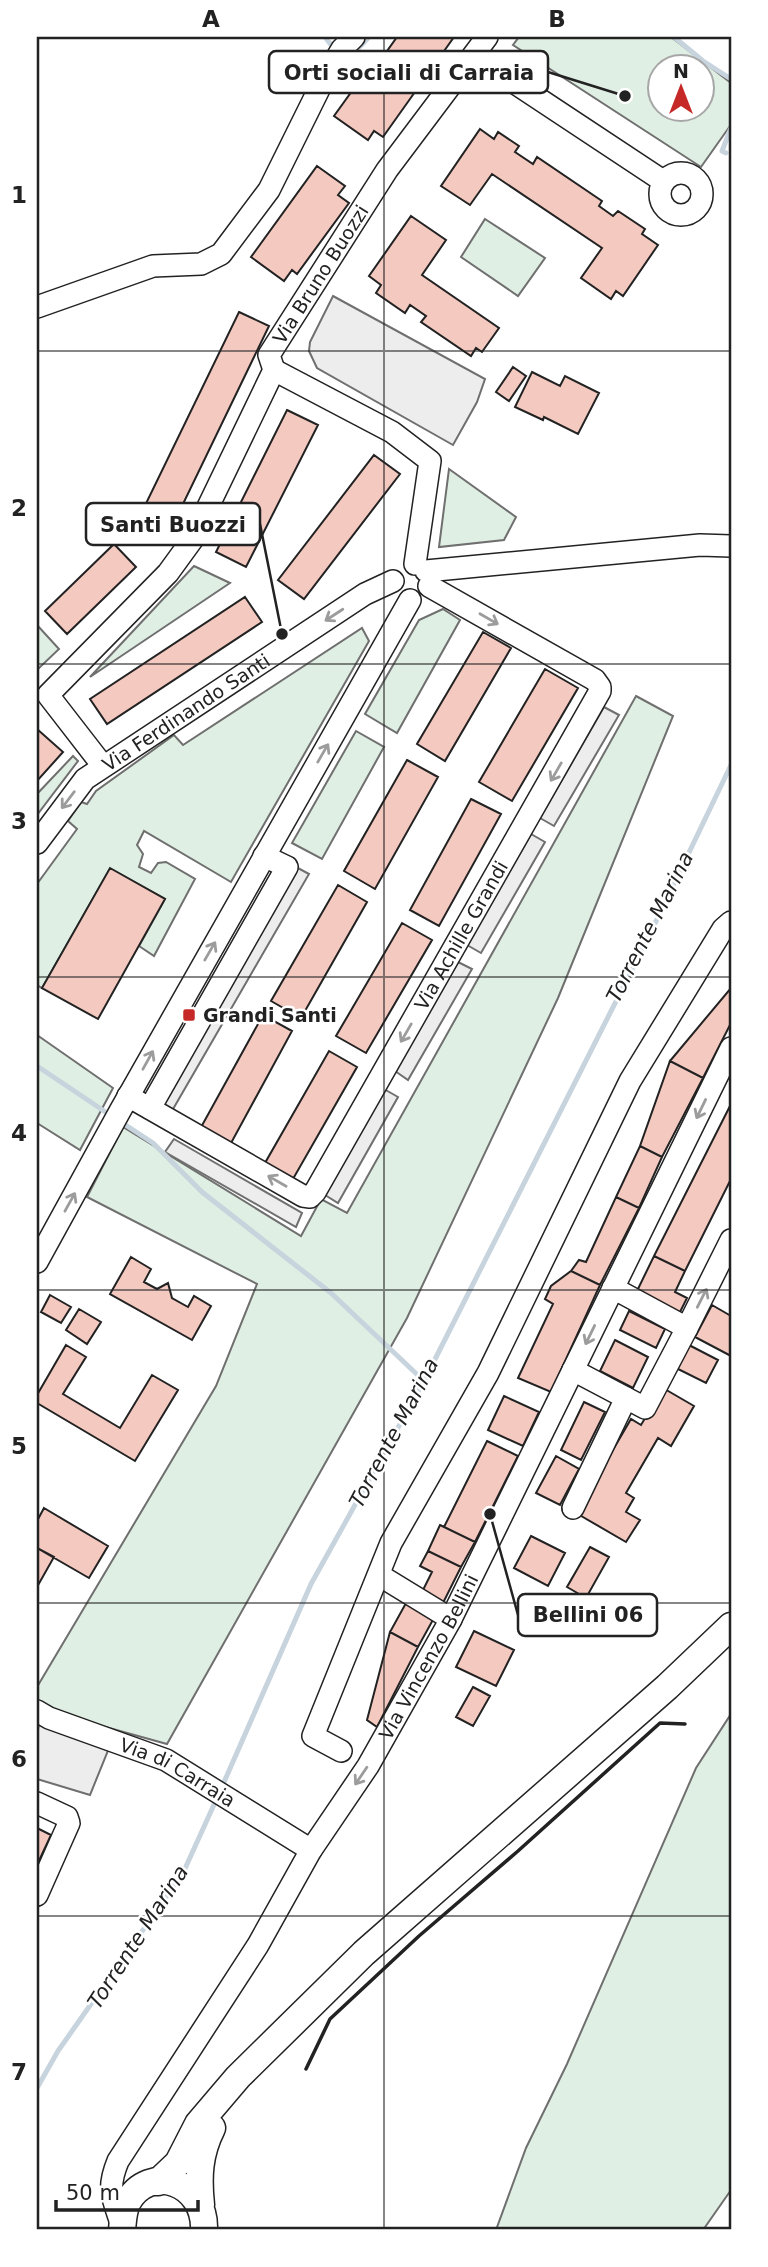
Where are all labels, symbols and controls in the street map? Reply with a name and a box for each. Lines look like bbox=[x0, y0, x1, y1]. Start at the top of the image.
text: A bbox=[202, 6, 220, 32]
text: B bbox=[548, 6, 566, 32]
callout: Orti sociali di Carraia bbox=[269, 51, 548, 93]
north arrow bbox=[646, 52, 716, 122]
text: N bbox=[673, 60, 689, 82]
text: Orti sociali di Carraia bbox=[284, 61, 534, 85]
text: 1 bbox=[11, 182, 27, 208]
street label: Via Bruno Buozzi bbox=[268, 201, 373, 348]
text: 2 bbox=[11, 495, 27, 521]
callout: Santi Buozzi bbox=[86, 503, 260, 545]
text: Santi Buozzi bbox=[100, 513, 246, 537]
one-way arrow bbox=[325, 607, 344, 622]
one-way arrow bbox=[478, 613, 498, 627]
street label: Via Ferdinando Santi bbox=[98, 649, 274, 775]
one-way arrow bbox=[317, 743, 330, 764]
one-way arrow bbox=[548, 761, 562, 781]
one-way arrow bbox=[61, 791, 76, 809]
text: 3 bbox=[11, 808, 27, 834]
water label: Torrente Marina bbox=[602, 848, 698, 1006]
street label: Via Achille Grandi bbox=[410, 857, 512, 1014]
one-way arrow bbox=[204, 941, 218, 961]
place label: Grandi Santi bbox=[203, 1004, 337, 1026]
marker: Grandi Santi bbox=[181, 1007, 197, 1023]
one-way arrow bbox=[399, 1022, 412, 1043]
one-way arrow bbox=[141, 1051, 155, 1071]
one-way arrow bbox=[694, 1098, 708, 1119]
text: 4 bbox=[11, 1120, 27, 1146]
one-way arrow bbox=[267, 1174, 287, 1188]
one-way arrow bbox=[64, 1192, 77, 1213]
one-way arrow bbox=[696, 1288, 710, 1309]
one-way arrow bbox=[583, 1324, 596, 1345]
water label: Torrente Marina bbox=[344, 1354, 444, 1512]
text: 5 bbox=[11, 1433, 27, 1459]
street label: Via Vincenzo Bellini bbox=[374, 1570, 482, 1743]
callout: Bellini 06 bbox=[518, 1594, 657, 1636]
text: Bellini 06 bbox=[533, 1603, 643, 1627]
street label: Via di Carraia bbox=[117, 1733, 240, 1811]
text: 6 bbox=[11, 1746, 27, 1772]
one-way arrow bbox=[353, 1766, 368, 1785]
water label: Torrente Marina bbox=[83, 1861, 193, 2013]
text: 7 bbox=[11, 2059, 27, 2085]
scale bar bbox=[56, 2169, 198, 2213]
text: 50 m bbox=[66, 2181, 120, 2205]

